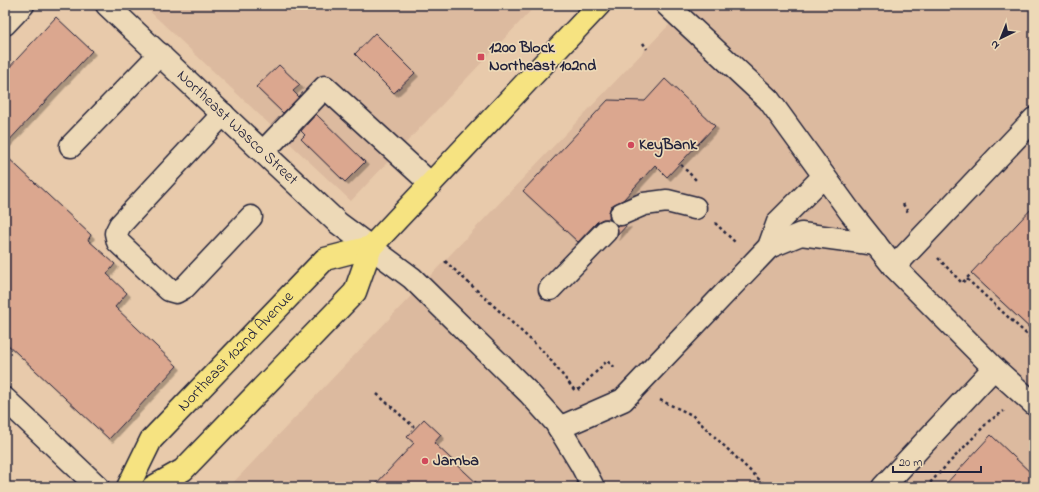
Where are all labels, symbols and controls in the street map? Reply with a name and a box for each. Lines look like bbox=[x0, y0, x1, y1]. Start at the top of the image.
north arrow bbox=[981, 18, 1021, 58]
place label: 1200 Block Northeast 102nd bbox=[489, 36, 596, 78]
text: N bbox=[987, 36, 1003, 53]
marker: 1200 Block Northeast 102nd bbox=[476, 52, 486, 62]
street label: Northeast Wasco Street bbox=[171, 64, 304, 192]
place label: KeyBank bbox=[639, 133, 698, 158]
marker: KeyBank bbox=[626, 140, 636, 150]
street label: Northeast 102nd Avenue bbox=[172, 285, 300, 417]
scale bar bbox=[893, 448, 981, 474]
place label: Jamba bbox=[433, 449, 479, 473]
text: 20 m bbox=[899, 454, 922, 472]
marker: Jamba bbox=[420, 456, 430, 466]

